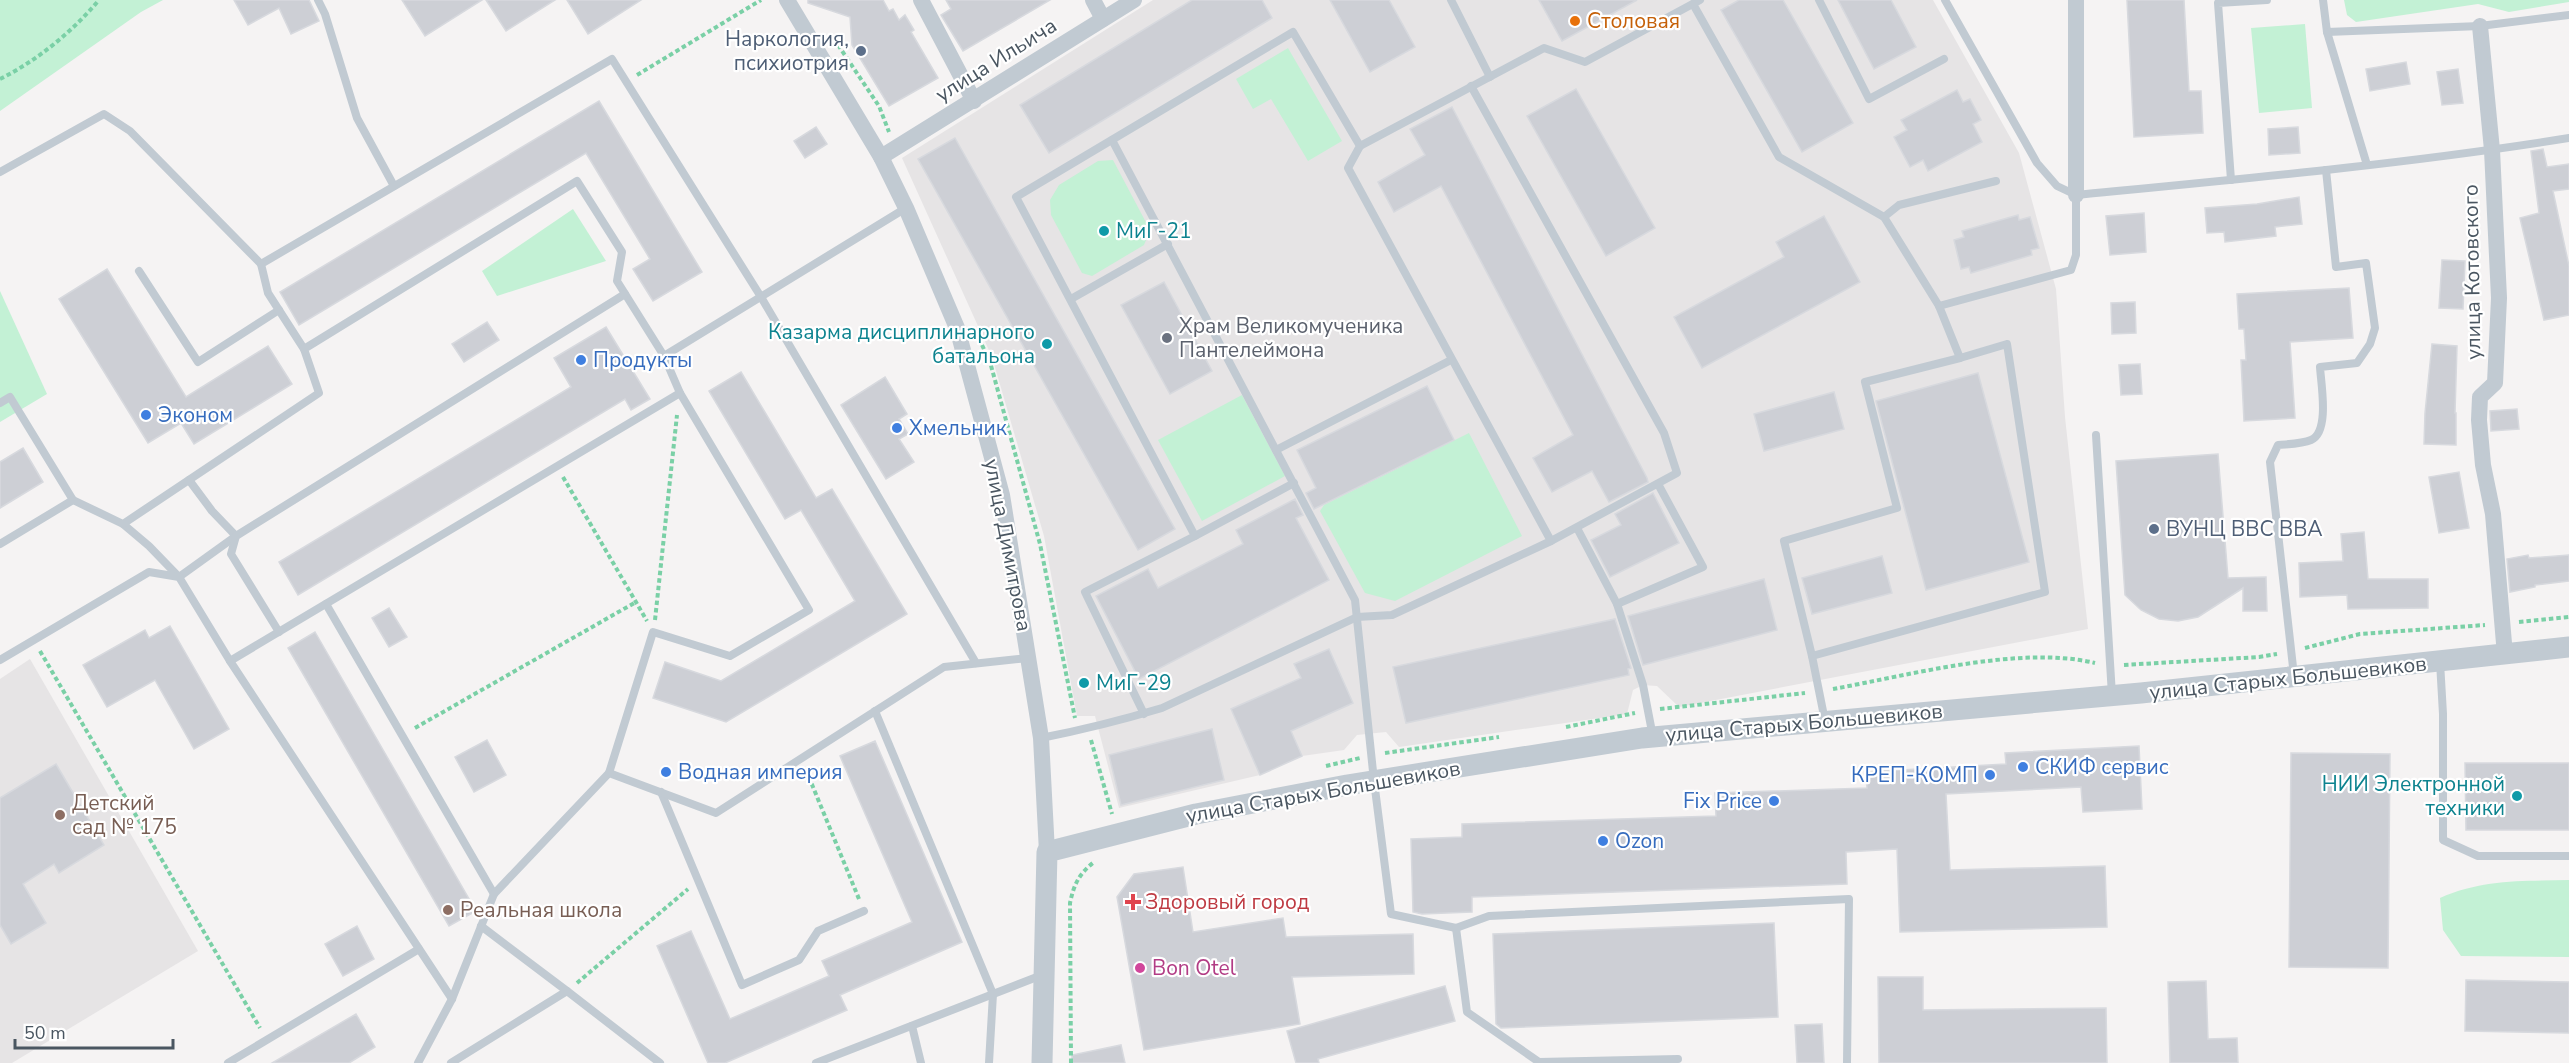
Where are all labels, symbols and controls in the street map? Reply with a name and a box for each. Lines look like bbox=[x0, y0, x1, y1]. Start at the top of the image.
place label: Столовая bbox=[1587, 7, 1680, 35]
street label: улица Ильича bbox=[930, 12, 1062, 108]
marker: Столовая bbox=[1568, 14, 1582, 28]
place label: Наркология, психиотрия bbox=[725, 25, 849, 77]
marker: Наркология, психиотрия bbox=[854, 44, 868, 58]
street label: улица Котовского bbox=[2456, 184, 2488, 360]
place label: МиГ-21 bbox=[1116, 217, 1192, 245]
marker: МиГ-21 bbox=[1097, 224, 1111, 238]
place label: Храм Великомученика Пантелеймона bbox=[1179, 312, 1403, 364]
place label: Казарма дисциплинарного батальона bbox=[768, 318, 1035, 370]
marker: Храм Великомученика Пантелеймона bbox=[1160, 331, 1174, 345]
marker: Казарма дисциплинарного батальона bbox=[1040, 337, 1054, 351]
place label: Продукты bbox=[593, 346, 692, 374]
marker: Продукты bbox=[574, 353, 588, 367]
place label: Эконом bbox=[158, 401, 233, 429]
marker: Эконом bbox=[139, 408, 153, 422]
place label: Хмельник bbox=[909, 414, 1008, 442]
marker: Хмельник bbox=[890, 421, 904, 435]
street label: улица Димитрова bbox=[978, 456, 1038, 634]
place label: ВУНЦ ВВС ВВА bbox=[2166, 515, 2322, 543]
marker: ВУНЦ ВВС ВВА bbox=[2147, 522, 2161, 536]
street label: улица Старых Большевиков bbox=[2148, 650, 2428, 706]
place label: МиГ-29 bbox=[1096, 669, 1172, 697]
marker: МиГ-29 bbox=[1077, 676, 1091, 690]
street label: улица Старых Большевиков bbox=[1664, 697, 1944, 749]
place label: СКИФ сервис bbox=[2035, 753, 2169, 781]
street label: улица Старых Большевиков bbox=[1184, 754, 1462, 830]
place label: Водная империя bbox=[678, 758, 843, 786]
marker: СКИФ сервис bbox=[2016, 760, 2030, 774]
place label: КРЕП-КОМП bbox=[1851, 761, 1978, 789]
marker: Водная империя bbox=[659, 765, 673, 779]
marker: КРЕП-КОМП bbox=[1983, 768, 1997, 782]
place label: НИИ Электронной техники bbox=[2322, 770, 2505, 822]
place label: Fix Price bbox=[1683, 787, 1762, 815]
place label: Детский сад № 175 bbox=[72, 789, 177, 841]
marker: НИИ Электронной техники bbox=[2510, 789, 2524, 803]
marker: Fix Price bbox=[1767, 794, 1781, 808]
marker: Детский сад № 175 bbox=[53, 808, 67, 822]
place label: Ozon bbox=[1615, 827, 1664, 855]
marker: Ozon bbox=[1596, 834, 1610, 848]
place label: Здоровый город bbox=[1145, 888, 1309, 916]
marker: Здоровый город bbox=[1126, 895, 1140, 909]
place label: Реальная школа bbox=[460, 896, 622, 924]
marker: Реальная школа bbox=[441, 903, 455, 917]
place label: Bon Otel bbox=[1152, 954, 1237, 982]
marker: Bon Otel bbox=[1133, 961, 1147, 975]
scale bar bbox=[15, 1012, 172, 1050]
text: 50 m bbox=[24, 1021, 66, 1045]

